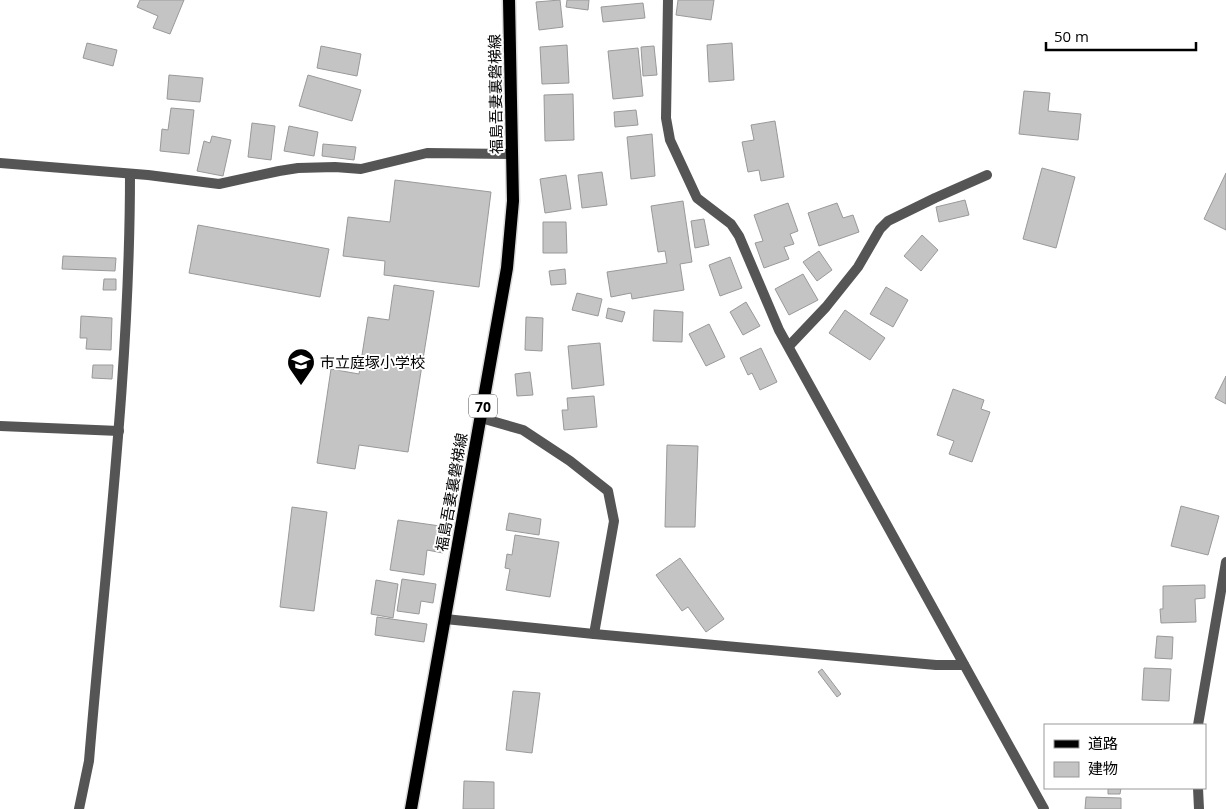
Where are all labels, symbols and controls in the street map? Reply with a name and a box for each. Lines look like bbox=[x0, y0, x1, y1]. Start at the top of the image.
scale bar bbox=[1046, 20, 1196, 52]
text: 50 m bbox=[1054, 26, 1089, 46]
street label: 福島吾妻裏磐梯線 bbox=[484, 34, 506, 154]
school or university icon: 市立庭塚小学校 bbox=[286, 347, 316, 386]
place label: 市立庭塚小学校 bbox=[320, 352, 425, 372]
road number: 70 bbox=[469, 394, 497, 418]
street label: 福島吾妻裏磐梯線 bbox=[431, 431, 471, 553]
legend bbox=[1044, 724, 1206, 789]
text: 道路 bbox=[1088, 733, 1118, 753]
text: 建物 bbox=[1088, 758, 1118, 778]

